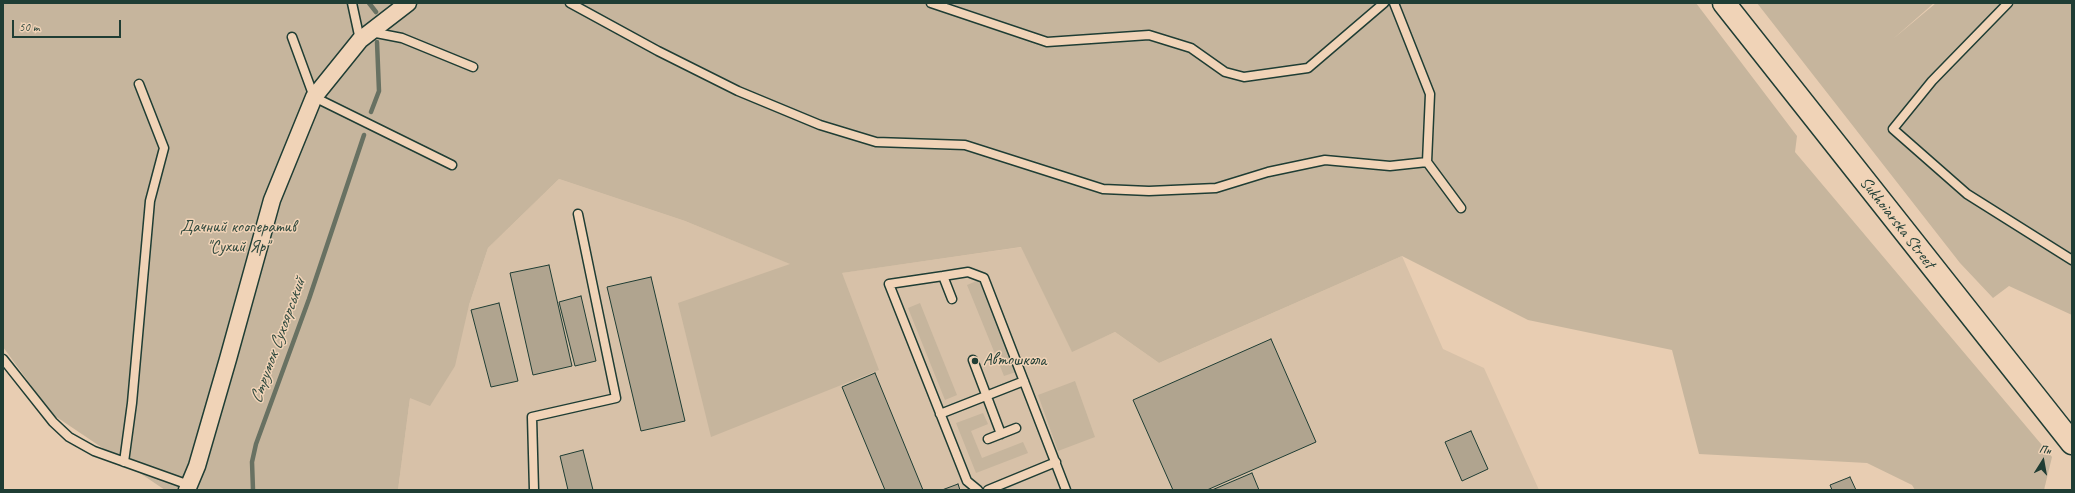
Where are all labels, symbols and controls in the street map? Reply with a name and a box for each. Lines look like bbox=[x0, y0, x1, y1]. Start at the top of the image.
scale bar bbox=[14, 12, 123, 38]
text: 50 m bbox=[19, 19, 39, 35]
street label: Sukhoiarska Street bbox=[1855, 173, 1939, 273]
park label: Дачний кооператив "Сухий Яр" bbox=[180, 218, 296, 258]
water label: Струмок Сухоярський bbox=[245, 276, 311, 406]
place label: Автошкола bbox=[983, 351, 1046, 371]
marker: Автошкола bbox=[970, 356, 980, 366]
north arrow bbox=[2023, 441, 2063, 481]
text: Пн bbox=[2038, 441, 2052, 457]

